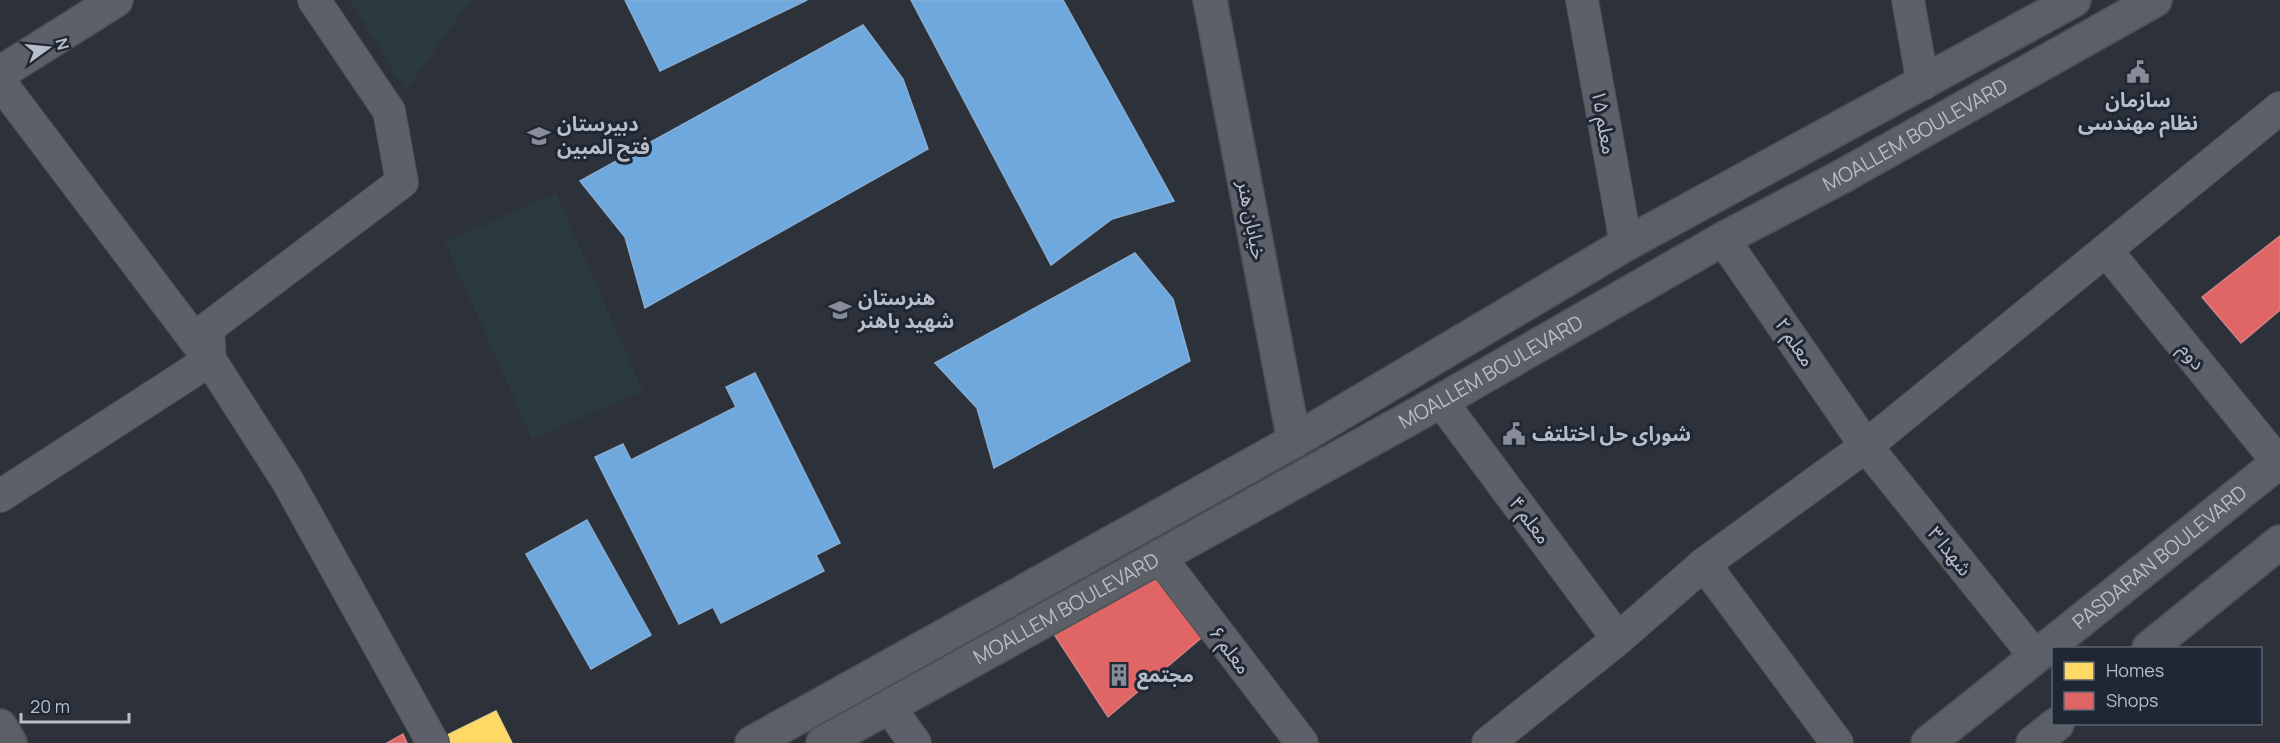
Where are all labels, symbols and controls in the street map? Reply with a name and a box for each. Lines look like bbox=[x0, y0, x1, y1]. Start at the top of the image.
north arrow bbox=[18, 18, 78, 78]
text: N bbox=[50, 36, 75, 53]
public building icon: سازمان نظام مهندسی bbox=[2125, 59, 2151, 85]
street label: MOALLEM BOULEVARD bbox=[1818, 72, 2012, 197]
place label: سازمان نظام مهندسی bbox=[2078, 86, 2198, 138]
street label: معلم ۱۵ bbox=[1584, 88, 1623, 157]
place label: دبیرستان فتح المبین bbox=[557, 110, 650, 162]
school or university icon: دبیرستان فتح المبین bbox=[526, 123, 552, 149]
street label: خیابان هنر bbox=[1231, 177, 1273, 262]
place label: هنرستان شهید باهنر bbox=[857, 284, 954, 334]
school or university icon: هنرستان شهید باهنر bbox=[827, 297, 853, 323]
street label: MOALLEM BOULEVARD bbox=[1394, 308, 1588, 435]
street label: معلم ۲ bbox=[1768, 312, 1822, 373]
street label: دوم bbox=[2171, 336, 2212, 376]
place label: شورای حل اختلتف bbox=[1532, 420, 1691, 447]
public building icon: شورای حل اختلتف bbox=[1501, 421, 1527, 447]
street label: PASDARAN BOULEVARD bbox=[2067, 479, 2252, 635]
street label: معلم ۴ bbox=[1502, 490, 1557, 550]
street label: شهدا ۳ bbox=[1922, 520, 1979, 581]
street label: MOALLEM BOULEVARD bbox=[968, 546, 1164, 670]
street label: معلم ۶ bbox=[1202, 620, 1257, 680]
legend bbox=[2052, 647, 2262, 725]
text: Homes bbox=[2106, 658, 2164, 682]
place label: مجتمع bbox=[1137, 661, 1194, 690]
building icon: مجتمع bbox=[1106, 662, 1132, 688]
scale bar bbox=[21, 686, 129, 724]
text: Shops bbox=[2106, 688, 2158, 712]
text: 20 m bbox=[30, 694, 70, 718]

